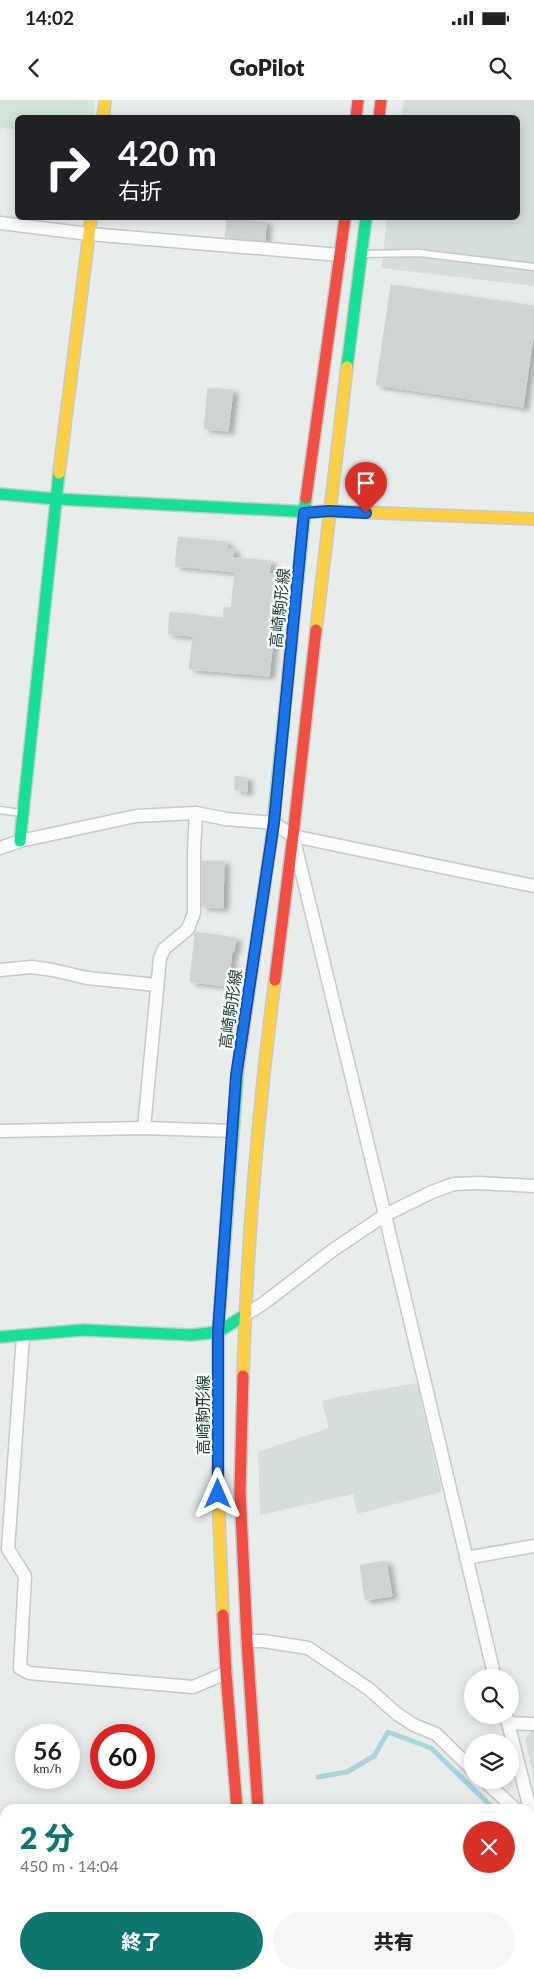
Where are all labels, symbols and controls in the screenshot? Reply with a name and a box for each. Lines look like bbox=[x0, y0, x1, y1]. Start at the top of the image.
text: 14:02 bbox=[25, 6, 74, 29]
icon: back bbox=[20, 54, 48, 82]
text: GoPilot bbox=[230, 54, 304, 81]
icon: search bbox=[486, 54, 514, 82]
text: 420 m bbox=[118, 131, 217, 173]
icon: right bbox=[35, 135, 100, 200]
text: 右折 bbox=[118, 177, 162, 204]
pin bbox=[345, 462, 387, 513]
icon: arrive bbox=[352, 469, 380, 497]
street label: 高崎駒形線 bbox=[265, 567, 293, 649]
street label: 高崎駒形線 bbox=[215, 968, 245, 1050]
street label: 高崎駒形線 bbox=[193, 1375, 212, 1455]
position arrow bbox=[191, 1467, 243, 1519]
map controls bbox=[464, 1669, 519, 1789]
button: search bbox=[464, 1669, 519, 1724]
speed limit sign: 60 bbox=[90, 1724, 155, 1789]
button: layers bbox=[464, 1734, 519, 1789]
text: 56 bbox=[33, 1735, 62, 1765]
text: km/h bbox=[33, 1761, 62, 1776]
text: 2 分 bbox=[20, 1819, 74, 1855]
button: close bbox=[463, 1821, 515, 1873]
text: 450 m · 14:04 bbox=[20, 1856, 119, 1875]
button: 終了 bbox=[20, 1912, 263, 1970]
button: 共有 bbox=[273, 1912, 515, 1970]

